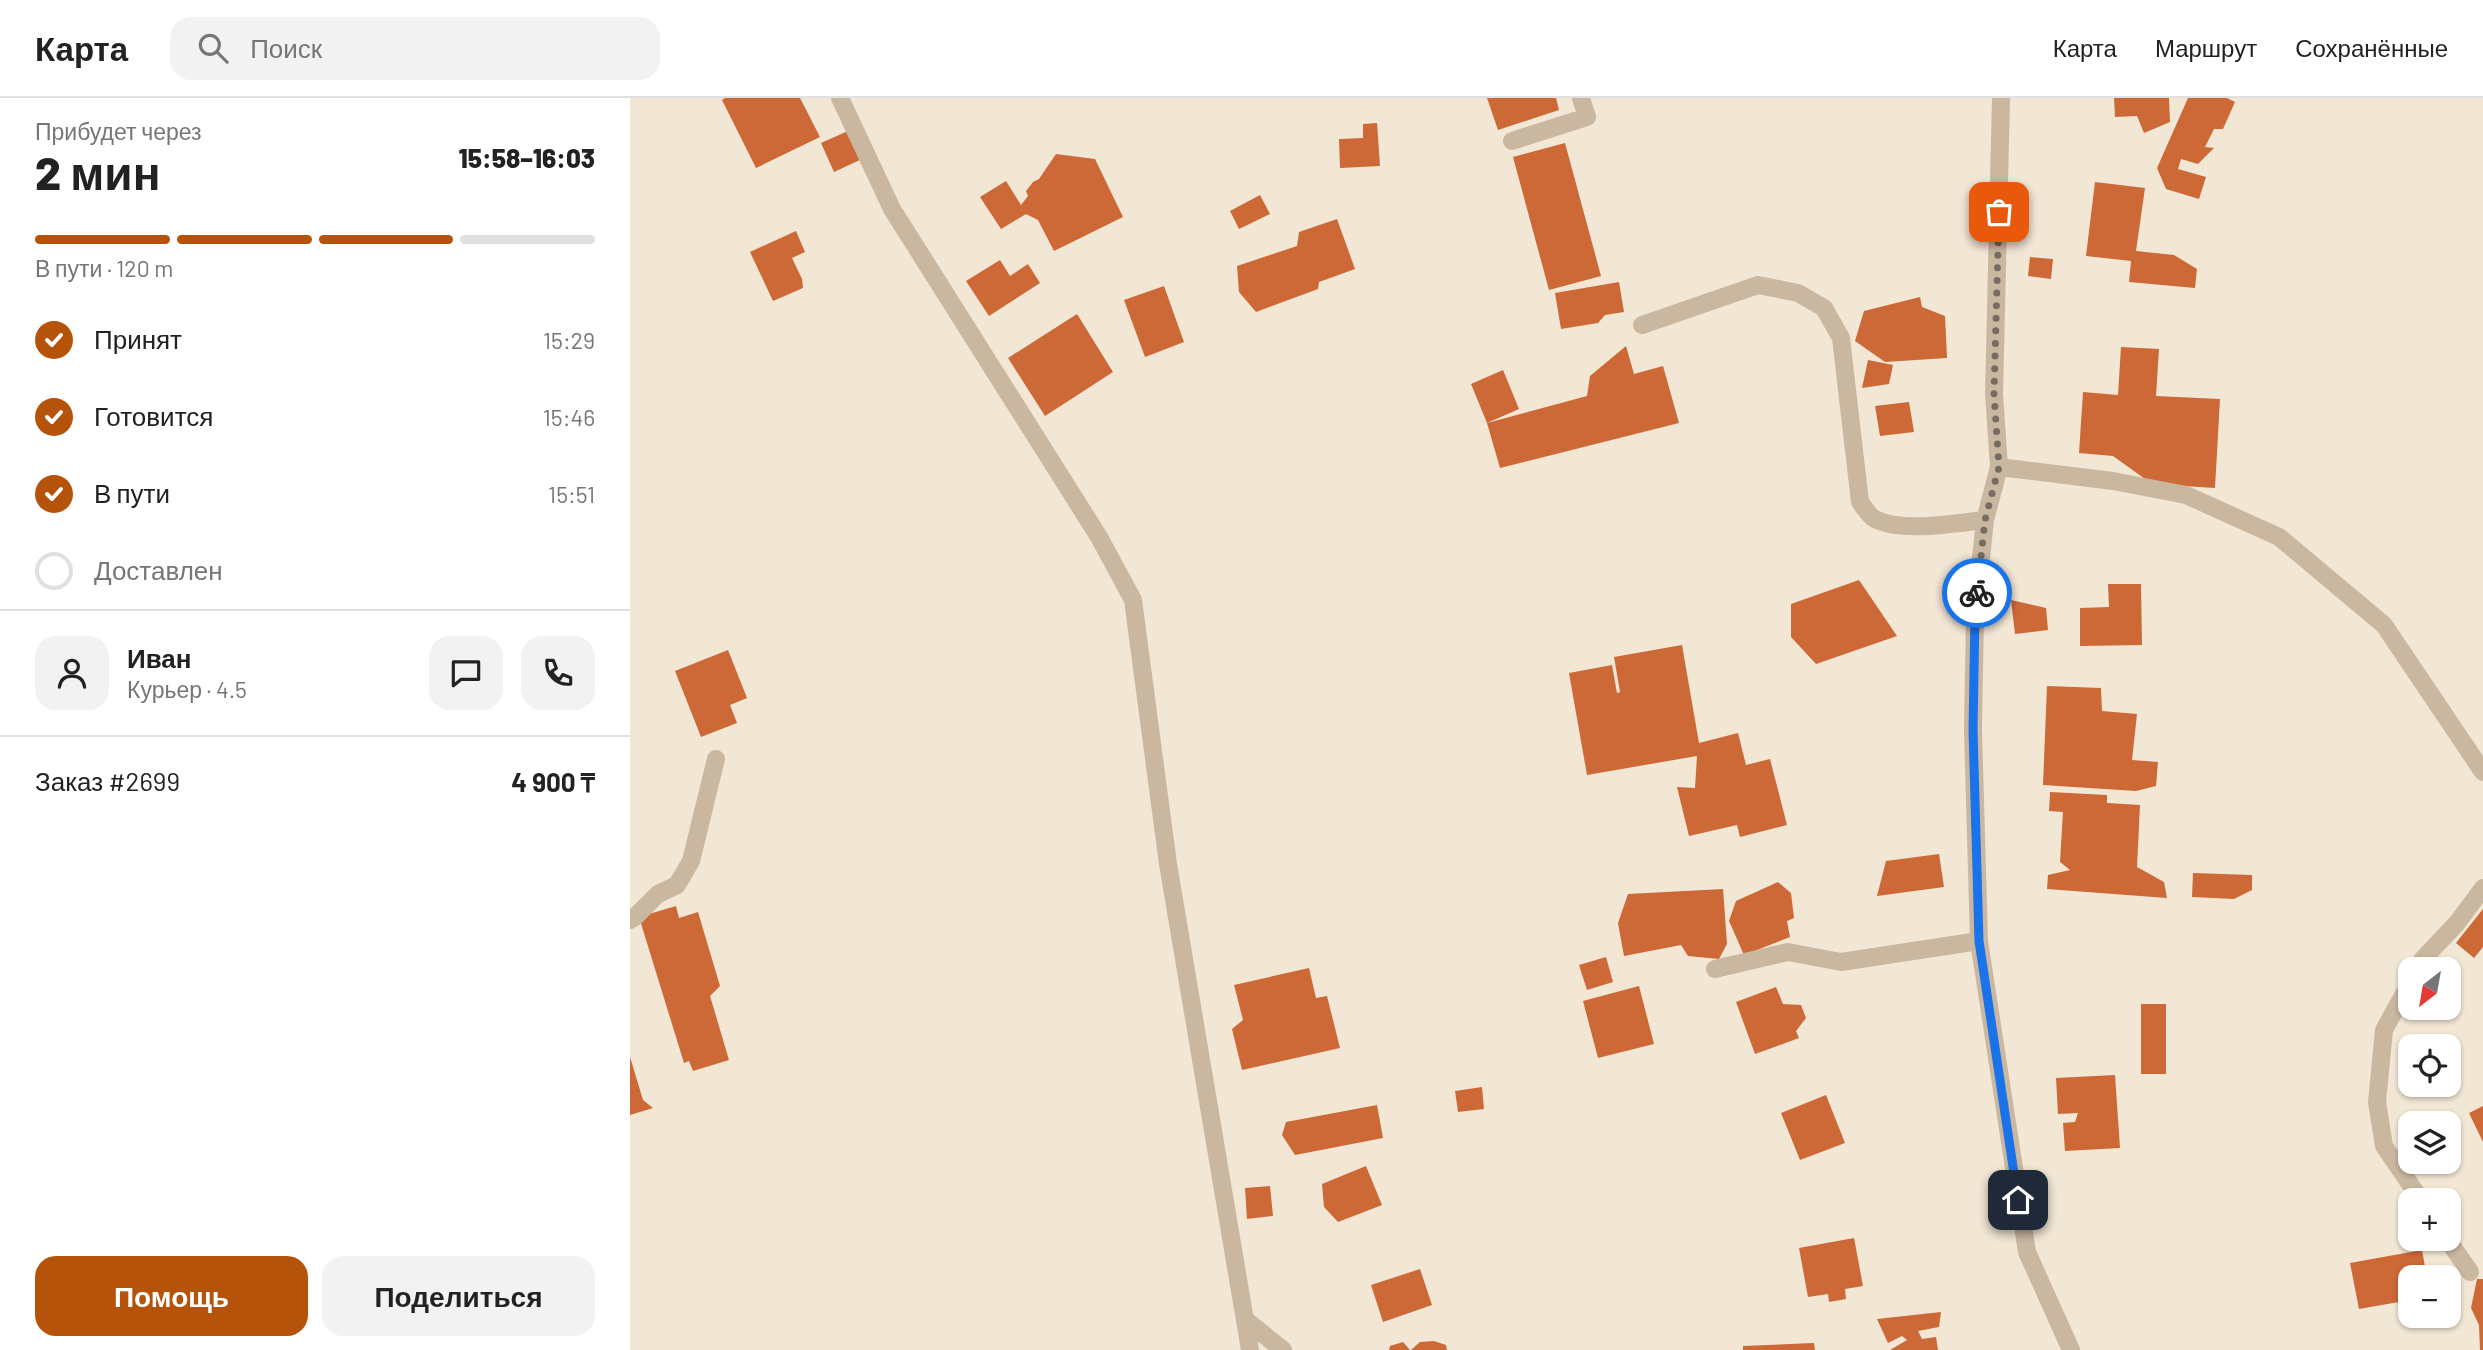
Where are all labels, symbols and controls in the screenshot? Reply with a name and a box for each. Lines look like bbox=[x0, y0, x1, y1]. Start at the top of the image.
search box bbox=[170, 17, 660, 80]
text: Карта bbox=[35, 28, 128, 68]
icon: search bbox=[194, 29, 232, 67]
text: Поиск bbox=[250, 32, 322, 63]
text: Карта bbox=[2053, 33, 2117, 62]
text: Маршрут bbox=[2155, 33, 2257, 62]
text: Сохранённые bbox=[2295, 33, 2448, 62]
text: Прибудет через bbox=[35, 117, 202, 145]
text: 15:58–16:03 bbox=[459, 142, 595, 173]
text: 2 мин bbox=[35, 144, 160, 199]
pin bbox=[1969, 182, 2029, 242]
icon: bag bbox=[1980, 193, 2018, 231]
text: В пути · 120 m bbox=[35, 254, 173, 282]
icon: check bbox=[35, 321, 73, 359]
text: Принят bbox=[94, 323, 182, 354]
text: 15:29 bbox=[543, 326, 595, 354]
icon: check bbox=[35, 398, 73, 436]
text: Готовится bbox=[94, 400, 213, 431]
text: 15:46 bbox=[543, 403, 595, 431]
icon: check bbox=[35, 475, 73, 513]
text: В пути bbox=[94, 477, 170, 508]
text: 15:51 bbox=[548, 480, 595, 508]
text: Доставлен bbox=[94, 554, 223, 585]
courier bbox=[1942, 558, 2012, 628]
icon: bike bbox=[1958, 574, 1996, 612]
button: person bbox=[35, 636, 109, 710]
button: chat bbox=[429, 636, 503, 710]
button: phone bbox=[521, 636, 595, 710]
text: Иван bbox=[127, 642, 192, 673]
text: Курьер · 4.5 bbox=[127, 675, 247, 703]
text: Заказ #2699 bbox=[35, 765, 180, 796]
text: 4 900 ₸ bbox=[511, 766, 595, 797]
north arrow bbox=[2398, 957, 2460, 1020]
map controls bbox=[2398, 957, 2461, 1328]
button: locate bbox=[2398, 1034, 2461, 1097]
button: layers bbox=[2398, 1111, 2461, 1174]
pin bbox=[1988, 1170, 2048, 1230]
icon: home bbox=[1999, 1181, 2037, 1219]
button: + bbox=[2398, 1188, 2461, 1251]
button: Помощь bbox=[35, 1256, 308, 1336]
button: Поделиться bbox=[322, 1256, 595, 1336]
button: − bbox=[2398, 1265, 2461, 1328]

